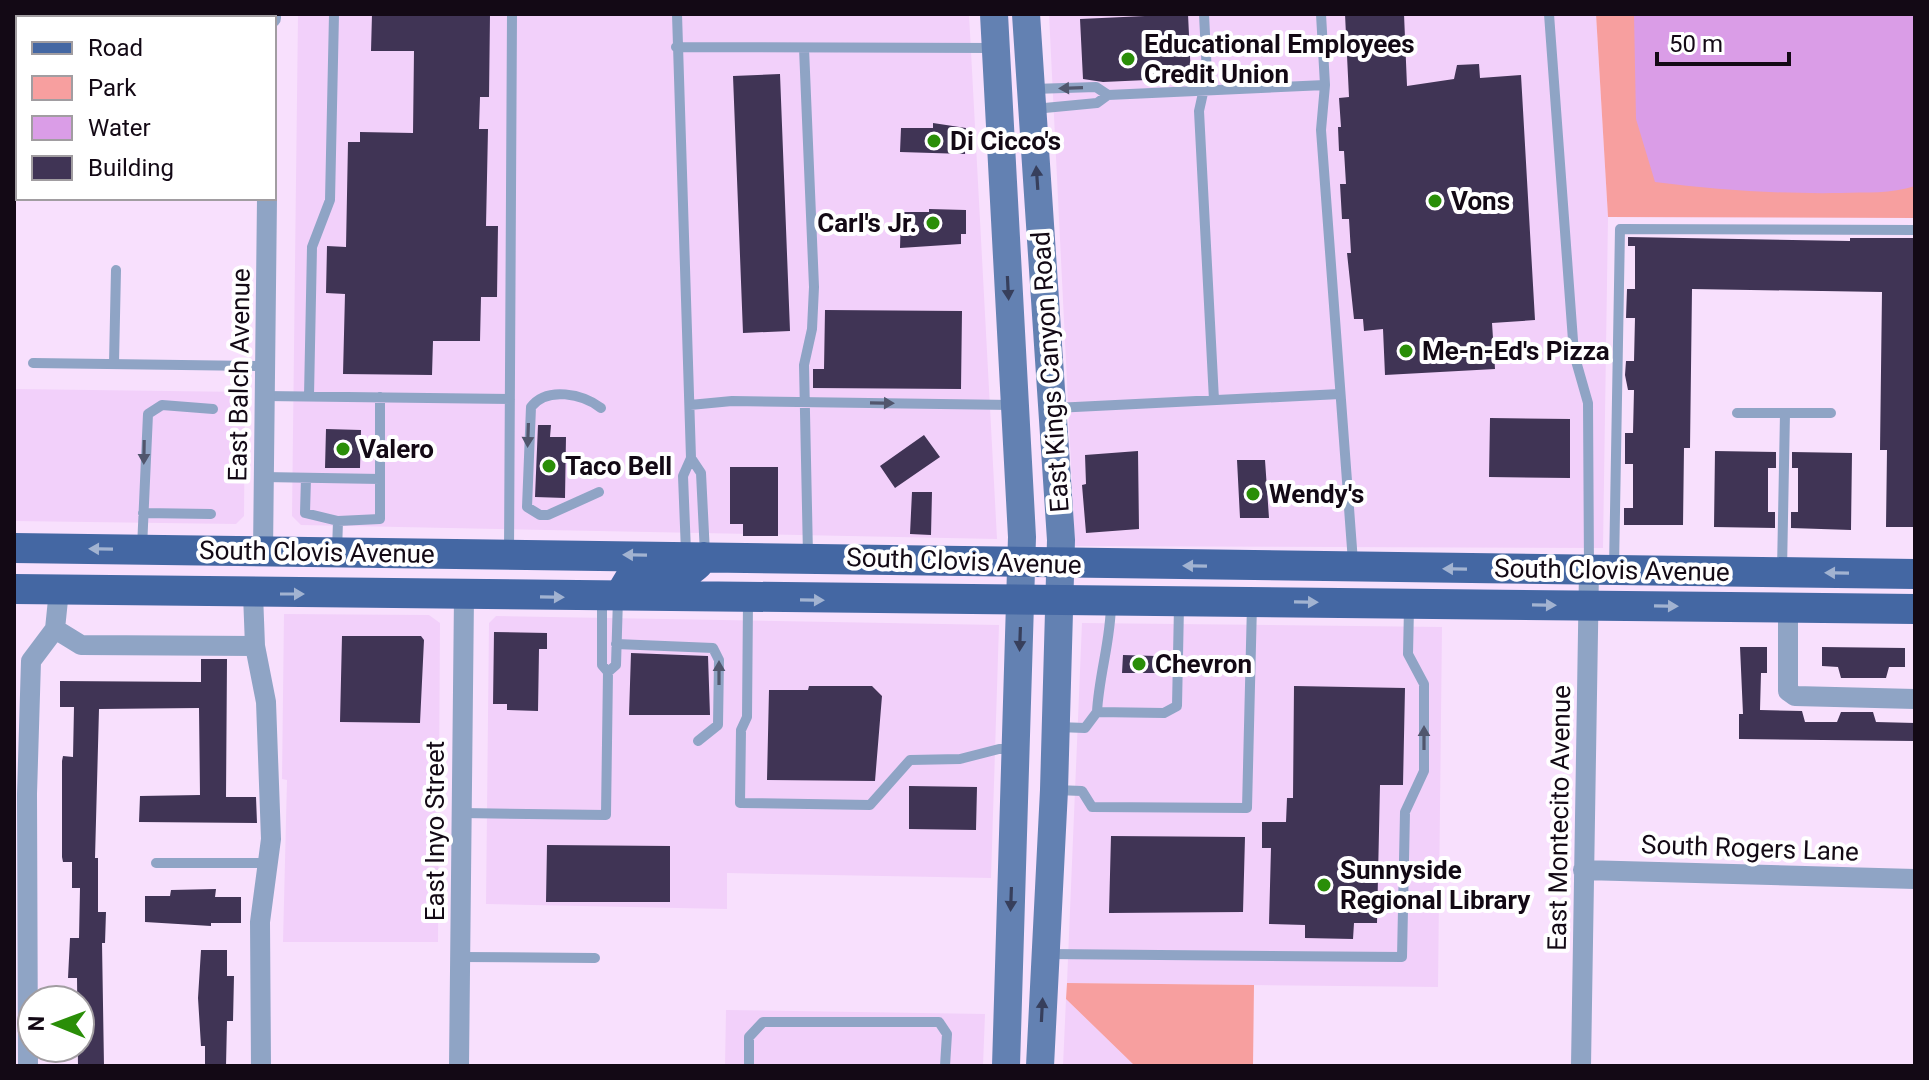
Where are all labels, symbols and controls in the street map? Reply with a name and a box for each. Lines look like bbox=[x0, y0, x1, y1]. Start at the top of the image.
legend bbox=[16, 16, 276, 200]
scale bar bbox=[1657, 16, 1789, 66]
place label: Educational Employees Credit Union bbox=[1144, 29, 1415, 89]
text: 50 m bbox=[1669, 30, 1723, 58]
text: Road bbox=[88, 34, 143, 62]
marker: Educational Employees Credit Union bbox=[1119, 50, 1137, 68]
text: Park bbox=[88, 74, 137, 102]
one-way arrow bbox=[1058, 81, 1083, 94]
text: Water bbox=[88, 114, 151, 142]
place label: Di Cicco's bbox=[950, 126, 1061, 156]
marker: Di Cicco's bbox=[925, 132, 943, 150]
text: Building bbox=[88, 154, 174, 182]
one-way arrow bbox=[1030, 165, 1043, 190]
place label: Vons bbox=[1451, 186, 1510, 216]
marker: Vons bbox=[1426, 192, 1444, 210]
place label: Carl's Jr. bbox=[817, 208, 917, 238]
marker: Carl's Jr. bbox=[924, 214, 942, 232]
street label: East Kings Canyon Road bbox=[1025, 230, 1075, 514]
street label: East Balch Avenue bbox=[222, 268, 256, 482]
one-way arrow bbox=[1002, 276, 1015, 301]
place label: Me-n-Ed's Pizza bbox=[1422, 336, 1610, 366]
marker: Me-n-Ed's Pizza bbox=[1397, 342, 1415, 360]
one-way arrow bbox=[870, 397, 895, 409]
one-way arrow bbox=[522, 423, 534, 448]
place label: Valero bbox=[359, 434, 434, 464]
one-way arrow bbox=[138, 440, 150, 465]
marker: Valero bbox=[334, 440, 352, 458]
place label: Taco Bell bbox=[565, 451, 672, 481]
marker: Taco Bell bbox=[540, 457, 558, 475]
place label: Wendy's bbox=[1269, 479, 1364, 509]
marker: Wendy's bbox=[1244, 485, 1262, 503]
street label: South Clovis Avenue bbox=[199, 535, 435, 569]
street label: South Clovis Avenue bbox=[846, 542, 1082, 580]
one-way arrow bbox=[88, 543, 113, 555]
one-way arrow bbox=[622, 549, 647, 561]
street label: South Clovis Avenue bbox=[1494, 553, 1730, 587]
one-way arrow bbox=[1182, 559, 1207, 572]
one-way arrow bbox=[1442, 562, 1467, 575]
one-way arrow bbox=[1824, 567, 1849, 579]
one-way arrow bbox=[280, 588, 305, 600]
one-way arrow bbox=[540, 591, 565, 604]
one-way arrow bbox=[800, 594, 825, 606]
one-way arrow bbox=[1294, 596, 1319, 609]
one-way arrow bbox=[1532, 599, 1557, 611]
one-way arrow bbox=[1654, 600, 1679, 612]
one-way arrow bbox=[1013, 627, 1026, 652]
place label: Chevron bbox=[1155, 649, 1252, 679]
marker: Chevron bbox=[1130, 655, 1148, 673]
one-way arrow bbox=[713, 660, 725, 685]
street label: East Montecito Avenue bbox=[1542, 685, 1576, 951]
one-way arrow bbox=[1418, 725, 1430, 750]
street label: East Inyo Street bbox=[420, 741, 450, 921]
street label: South Rogers Lane bbox=[1640, 829, 1860, 867]
place label: Sunnyside Regional Library bbox=[1340, 855, 1531, 915]
marker: Sunnyside Regional Library bbox=[1315, 876, 1333, 894]
one-way arrow bbox=[1005, 887, 1018, 912]
north arrow bbox=[16, 984, 96, 1064]
one-way arrow bbox=[1036, 997, 1049, 1022]
text: N bbox=[24, 1016, 49, 1032]

